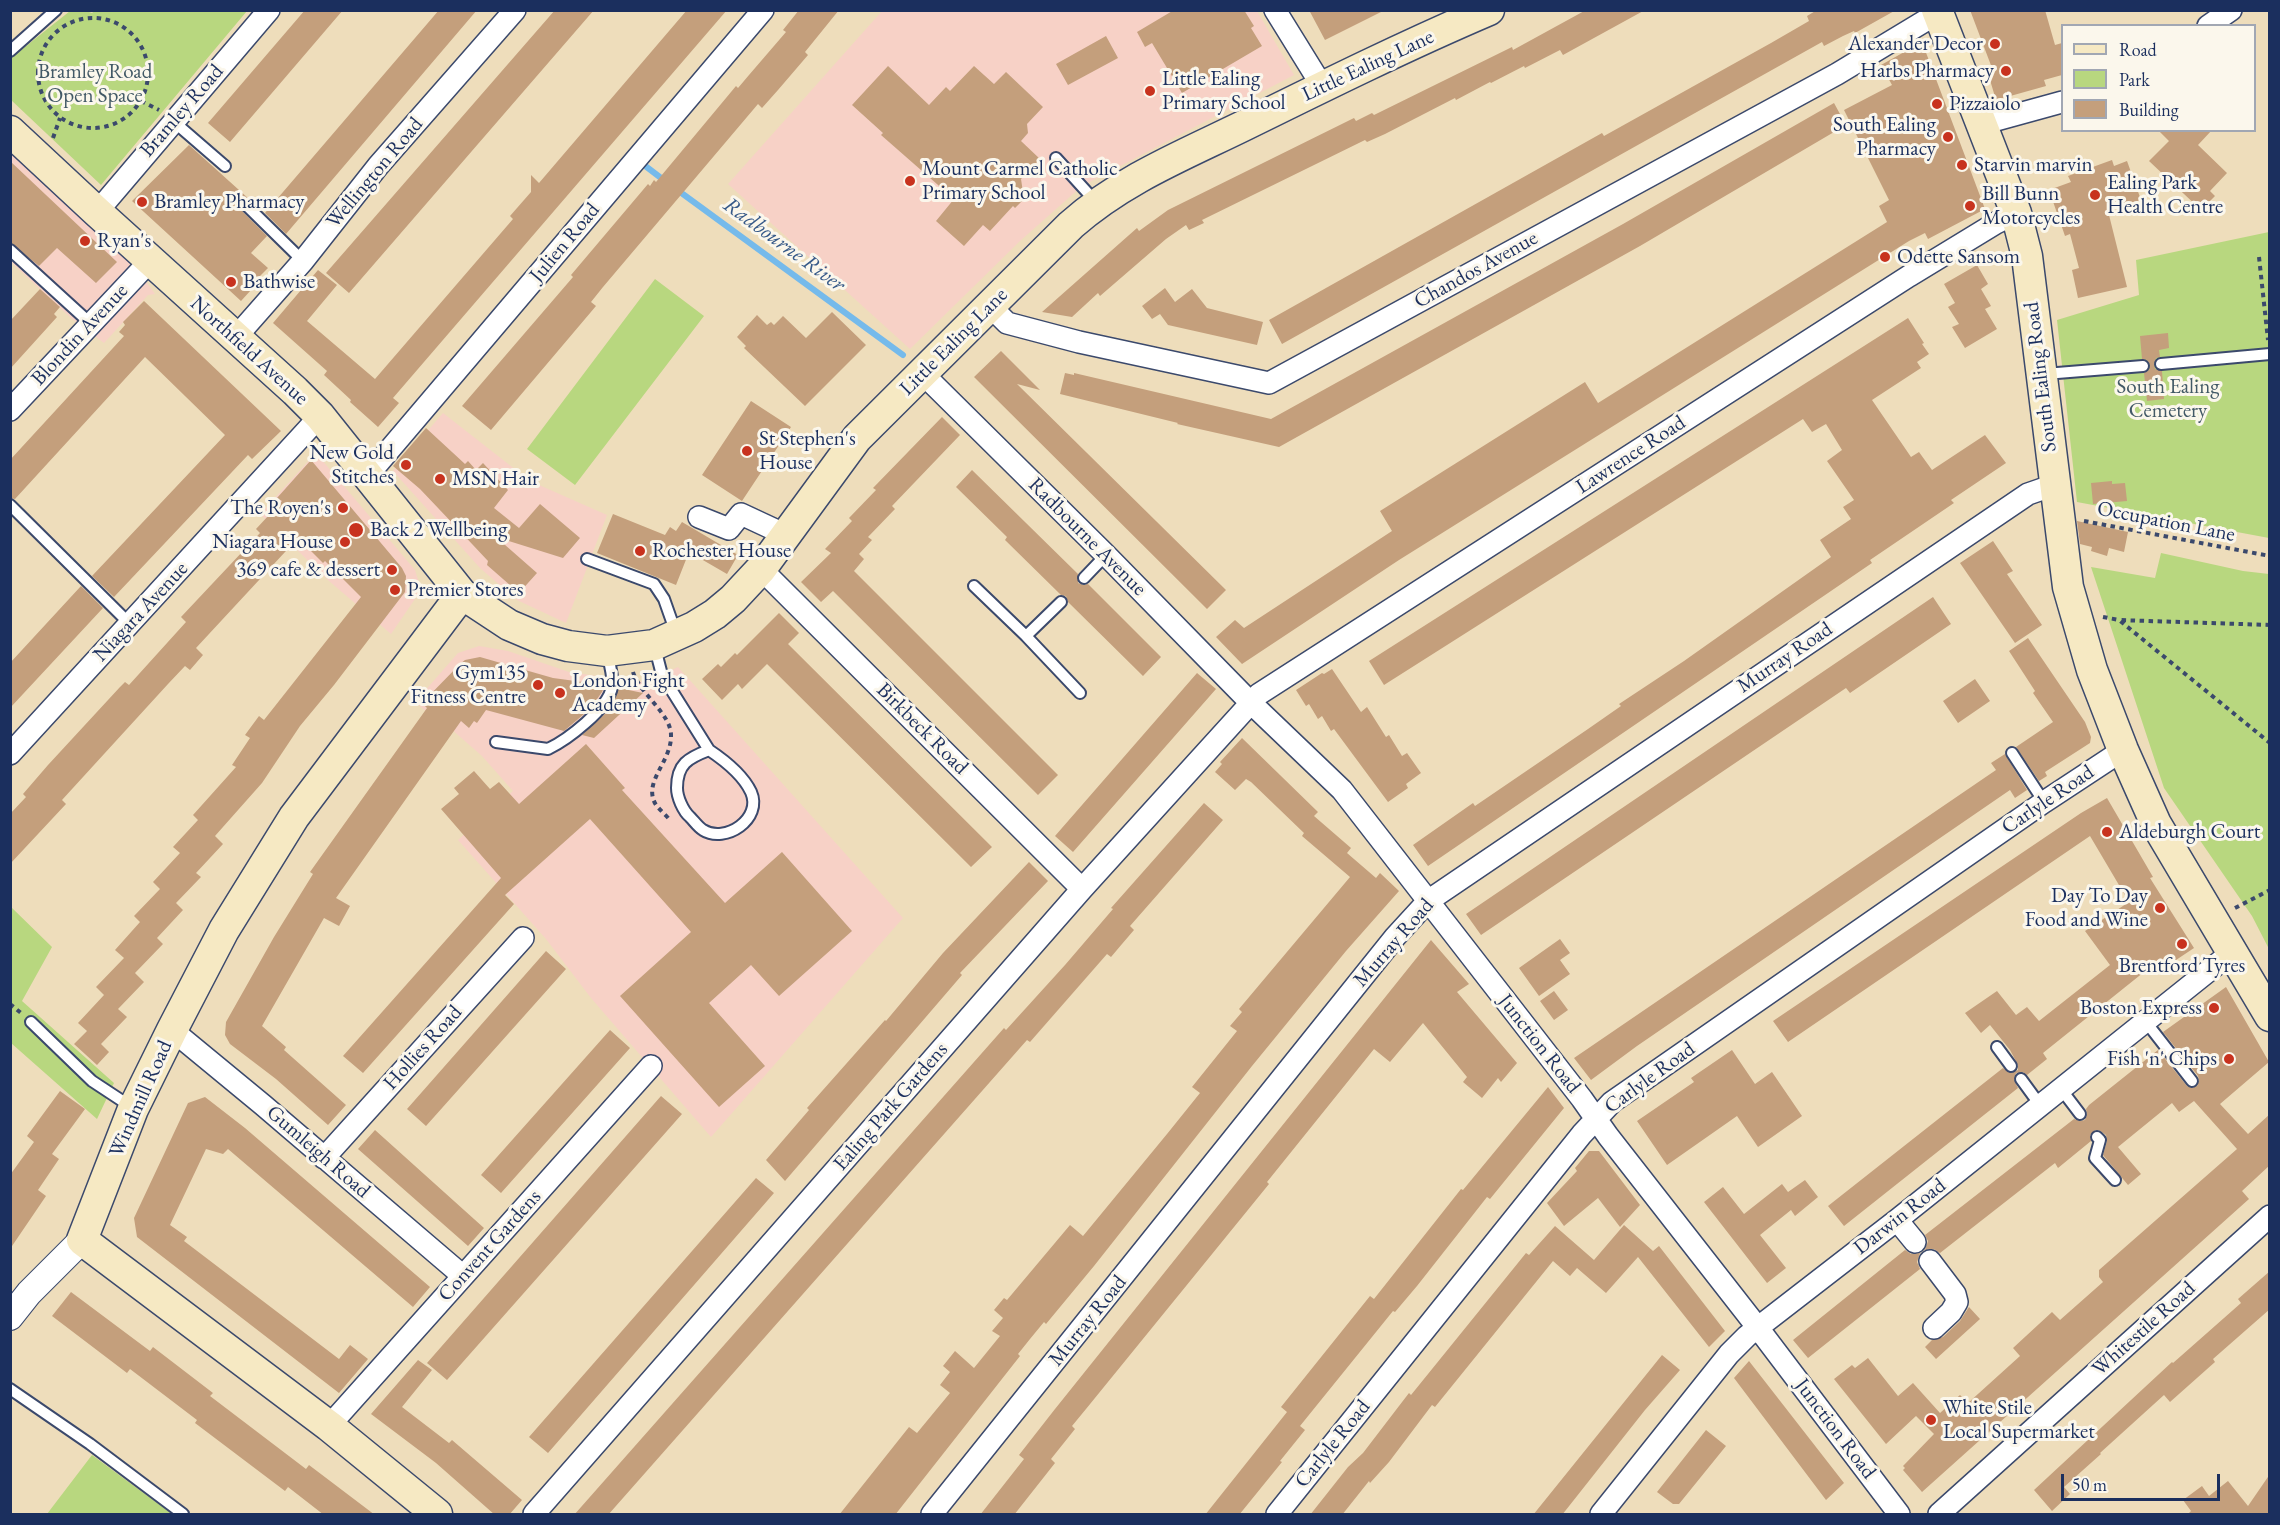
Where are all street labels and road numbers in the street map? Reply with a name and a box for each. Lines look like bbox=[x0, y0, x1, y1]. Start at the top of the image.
street label: Little Ealing Lane bbox=[1298, 25, 1438, 107]
street label: Bramley Road bbox=[135, 59, 229, 163]
street label: Wellington Road bbox=[321, 112, 429, 234]
street label: Julien Road bbox=[525, 198, 605, 288]
street label: Chandos Avenue bbox=[1410, 226, 1542, 314]
street label: Blondin Avenue bbox=[26, 279, 134, 391]
street label: Little Ealing Lane bbox=[895, 283, 1013, 401]
street label: Northfield Avenue bbox=[185, 291, 313, 411]
street label: South Ealing Road bbox=[2019, 300, 2063, 454]
street label: Lawrence Road bbox=[1572, 410, 1690, 500]
street label: Radbourne Avenue bbox=[1023, 473, 1151, 601]
street label: Occupation Lane bbox=[2095, 496, 2237, 548]
street label: Niagara Avenue bbox=[88, 557, 194, 667]
street label: Murray Road bbox=[1733, 617, 1837, 699]
street label: Birkbeck Road bbox=[871, 678, 973, 780]
street label: Carlyle Road bbox=[1997, 760, 2099, 840]
street label: Murray Road bbox=[1349, 893, 1439, 993]
street label: Junction Road bbox=[1492, 989, 1586, 1099]
street label: Hollies Road bbox=[378, 1000, 468, 1096]
street label: Windmill Road bbox=[104, 1037, 178, 1161]
street label: Carlyle Road bbox=[1600, 1037, 1700, 1119]
street label: Ealing Park Gardens bbox=[828, 1038, 954, 1176]
street label: Gumleigh Road bbox=[261, 1100, 375, 1204]
street label: Darwin Road bbox=[1849, 1173, 1951, 1261]
street label: Convent Gardens bbox=[433, 1185, 547, 1307]
street label: Murray Road bbox=[1044, 1271, 1132, 1371]
street label: Whitestile Road bbox=[2087, 1276, 2201, 1382]
street label: Junction Road bbox=[1789, 1374, 1881, 1484]
street label: Carlyle Road bbox=[1290, 1395, 1376, 1493]

